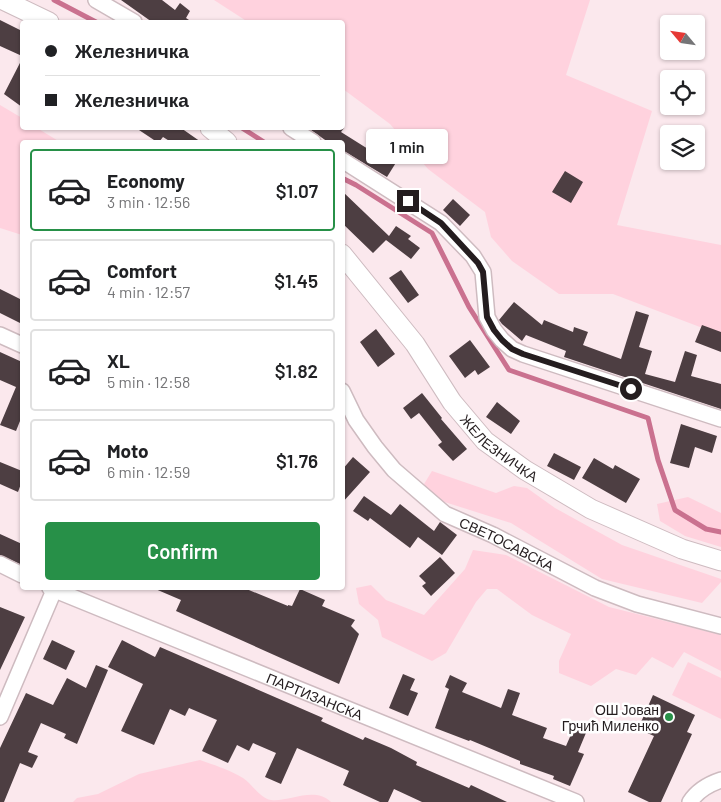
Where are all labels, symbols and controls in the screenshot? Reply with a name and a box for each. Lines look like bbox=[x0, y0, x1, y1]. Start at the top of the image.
north arrow bbox=[660, 15, 705, 60]
map controls bbox=[660, 15, 705, 170]
text: Железничка bbox=[75, 39, 189, 62]
button: locate bbox=[660, 70, 705, 115]
text: Железничка bbox=[75, 88, 189, 111]
button: layers bbox=[660, 125, 705, 170]
callout: 1 min bbox=[367, 128, 449, 164]
text: 1 min bbox=[390, 137, 424, 156]
icon: car bbox=[47, 168, 92, 213]
text: Economy bbox=[107, 169, 185, 192]
text: $1.07 bbox=[276, 179, 318, 202]
route end bbox=[397, 190, 419, 212]
text: 3 min · 12:56 bbox=[107, 192, 190, 211]
icon: car bbox=[47, 258, 92, 303]
text: Comfort bbox=[107, 259, 177, 282]
text: $1.45 bbox=[274, 269, 318, 292]
text: 4 min · 12:57 bbox=[107, 282, 190, 301]
icon: car bbox=[47, 348, 92, 393]
text: XL bbox=[107, 349, 130, 372]
text: $1.82 bbox=[275, 359, 318, 382]
text: 5 min · 12:58 bbox=[107, 372, 190, 391]
route start bbox=[620, 378, 642, 400]
street label: ЖЕЛЕЗНИЧКА bbox=[457, 410, 542, 485]
icon: car bbox=[47, 438, 92, 483]
text: Moto bbox=[107, 439, 149, 462]
text: $1.76 bbox=[276, 449, 318, 472]
text: 6 min · 12:59 bbox=[107, 462, 190, 481]
street label: СВЕТОСАВСКА bbox=[457, 513, 558, 574]
button: Confirm bbox=[45, 522, 320, 580]
street label: ПАРТИЗАНСКА bbox=[264, 669, 366, 723]
place label: ОШ Јован Грчић Миленко bbox=[562, 701, 659, 734]
marker: ОШ Јован Грчић Миленко bbox=[663, 711, 675, 723]

